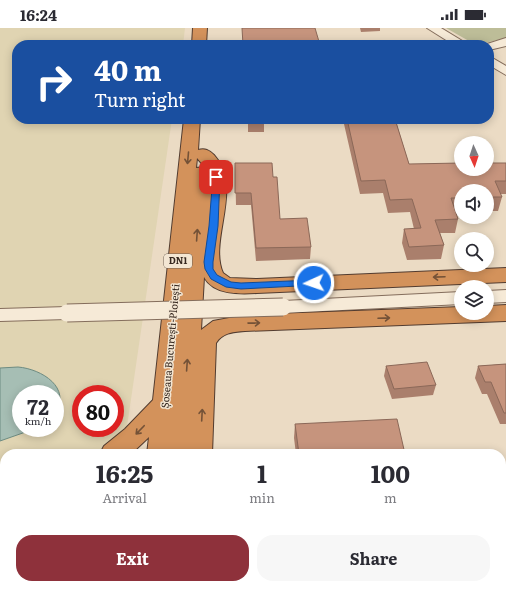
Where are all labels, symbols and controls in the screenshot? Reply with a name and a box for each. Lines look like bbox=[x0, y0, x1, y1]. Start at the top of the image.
text: 16:24 bbox=[20, 3, 57, 26]
text: 40 m bbox=[94, 48, 162, 90]
icon: right bbox=[28, 56, 80, 108]
text: Turn right bbox=[94, 86, 185, 113]
north arrow bbox=[454, 136, 494, 176]
map controls bbox=[454, 136, 494, 320]
one-way arrow bbox=[184, 151, 192, 164]
pin bbox=[199, 160, 233, 194]
icon: arrive bbox=[205, 166, 227, 188]
button: sound bbox=[454, 184, 494, 224]
one-way arrow bbox=[193, 229, 200, 242]
button: search bbox=[454, 232, 494, 272]
road number: DN1 bbox=[164, 254, 192, 268]
position arrow bbox=[293, 262, 335, 304]
one-way arrow bbox=[433, 274, 446, 281]
button: layers bbox=[454, 280, 494, 320]
street label: Șoseaua București-Ploiești bbox=[157, 282, 182, 409]
one-way arrow bbox=[377, 314, 390, 322]
one-way arrow bbox=[247, 319, 260, 327]
one-way arrow bbox=[183, 359, 190, 372]
speed limit sign: 80 bbox=[72, 385, 124, 437]
text: 72 bbox=[27, 391, 49, 421]
one-way arrow bbox=[198, 409, 205, 422]
text: km/h bbox=[25, 413, 51, 428]
one-way arrow bbox=[135, 425, 145, 435]
text: 16:25 bbox=[96, 455, 153, 490]
text: 1 bbox=[257, 455, 267, 490]
text: 100 bbox=[371, 455, 410, 490]
text: Arrival bbox=[102, 488, 147, 507]
text: min bbox=[249, 488, 275, 507]
text: m bbox=[384, 488, 397, 507]
button: Exit bbox=[16, 535, 249, 581]
button: Share bbox=[257, 535, 490, 581]

